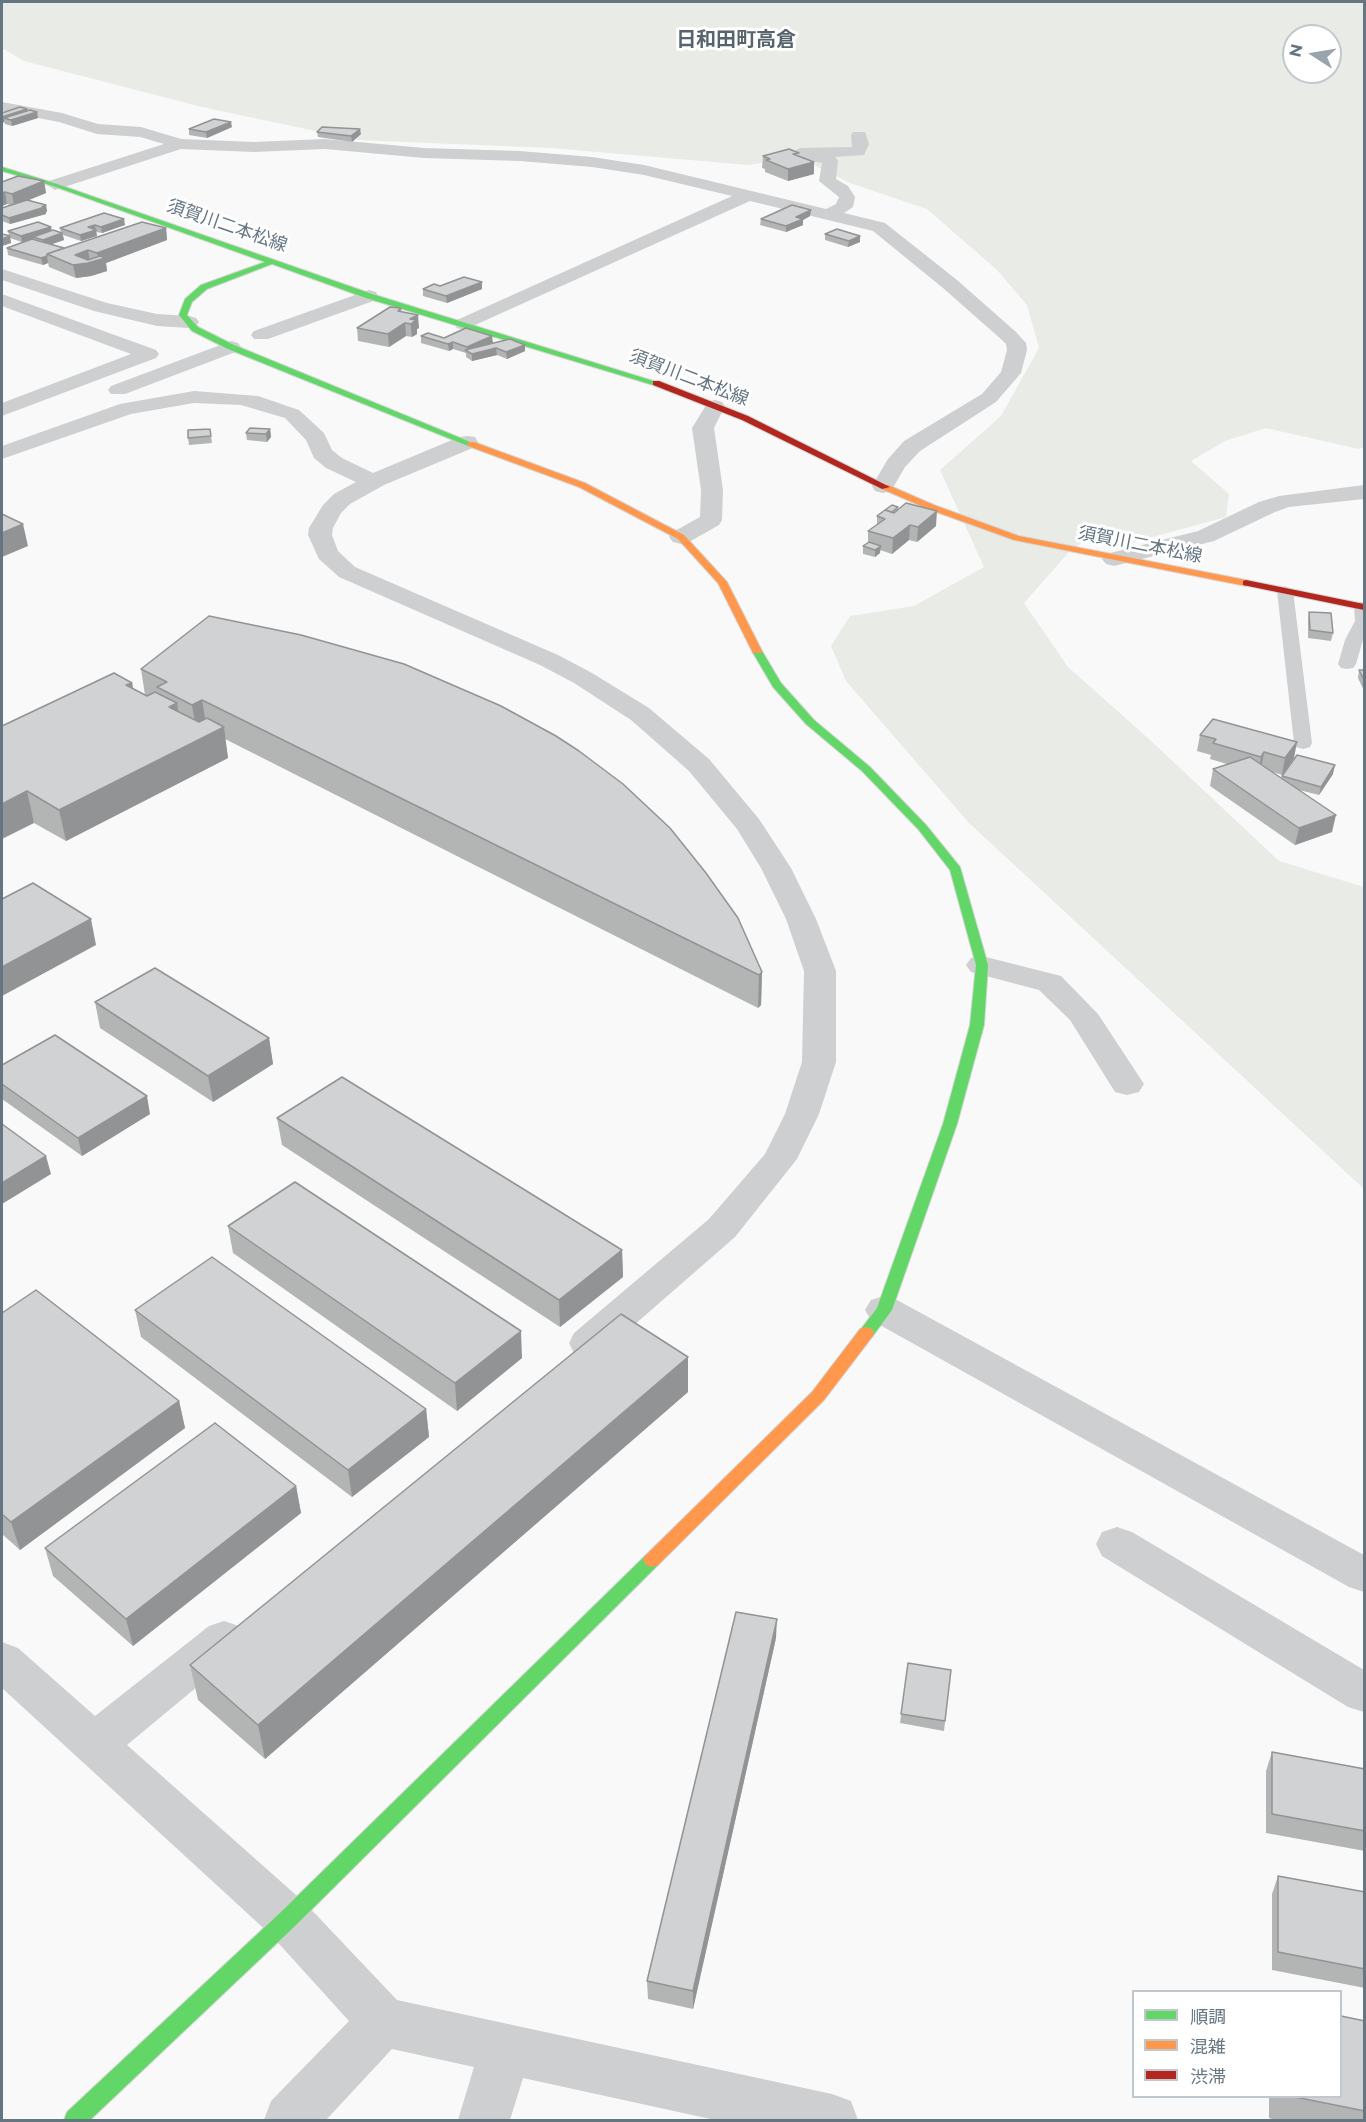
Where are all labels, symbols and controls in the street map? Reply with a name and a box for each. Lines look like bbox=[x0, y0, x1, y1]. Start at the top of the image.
north arrow bbox=[1282, 24, 1342, 84]
district label: 日和田町高倉 bbox=[676, 28, 796, 52]
text: N bbox=[1285, 42, 1306, 59]
street label: 須賀川二本松線 bbox=[164, 195, 290, 257]
street label: 須賀川二本松線 bbox=[626, 345, 752, 411]
street label: 須賀川二本松線 bbox=[1076, 522, 1204, 568]
legend bbox=[1132, 1990, 1342, 2098]
text: 順調 bbox=[1190, 2006, 1226, 2028]
text: 混雑 bbox=[1190, 2036, 1226, 2058]
text: 渋滞 bbox=[1190, 2066, 1226, 2088]

